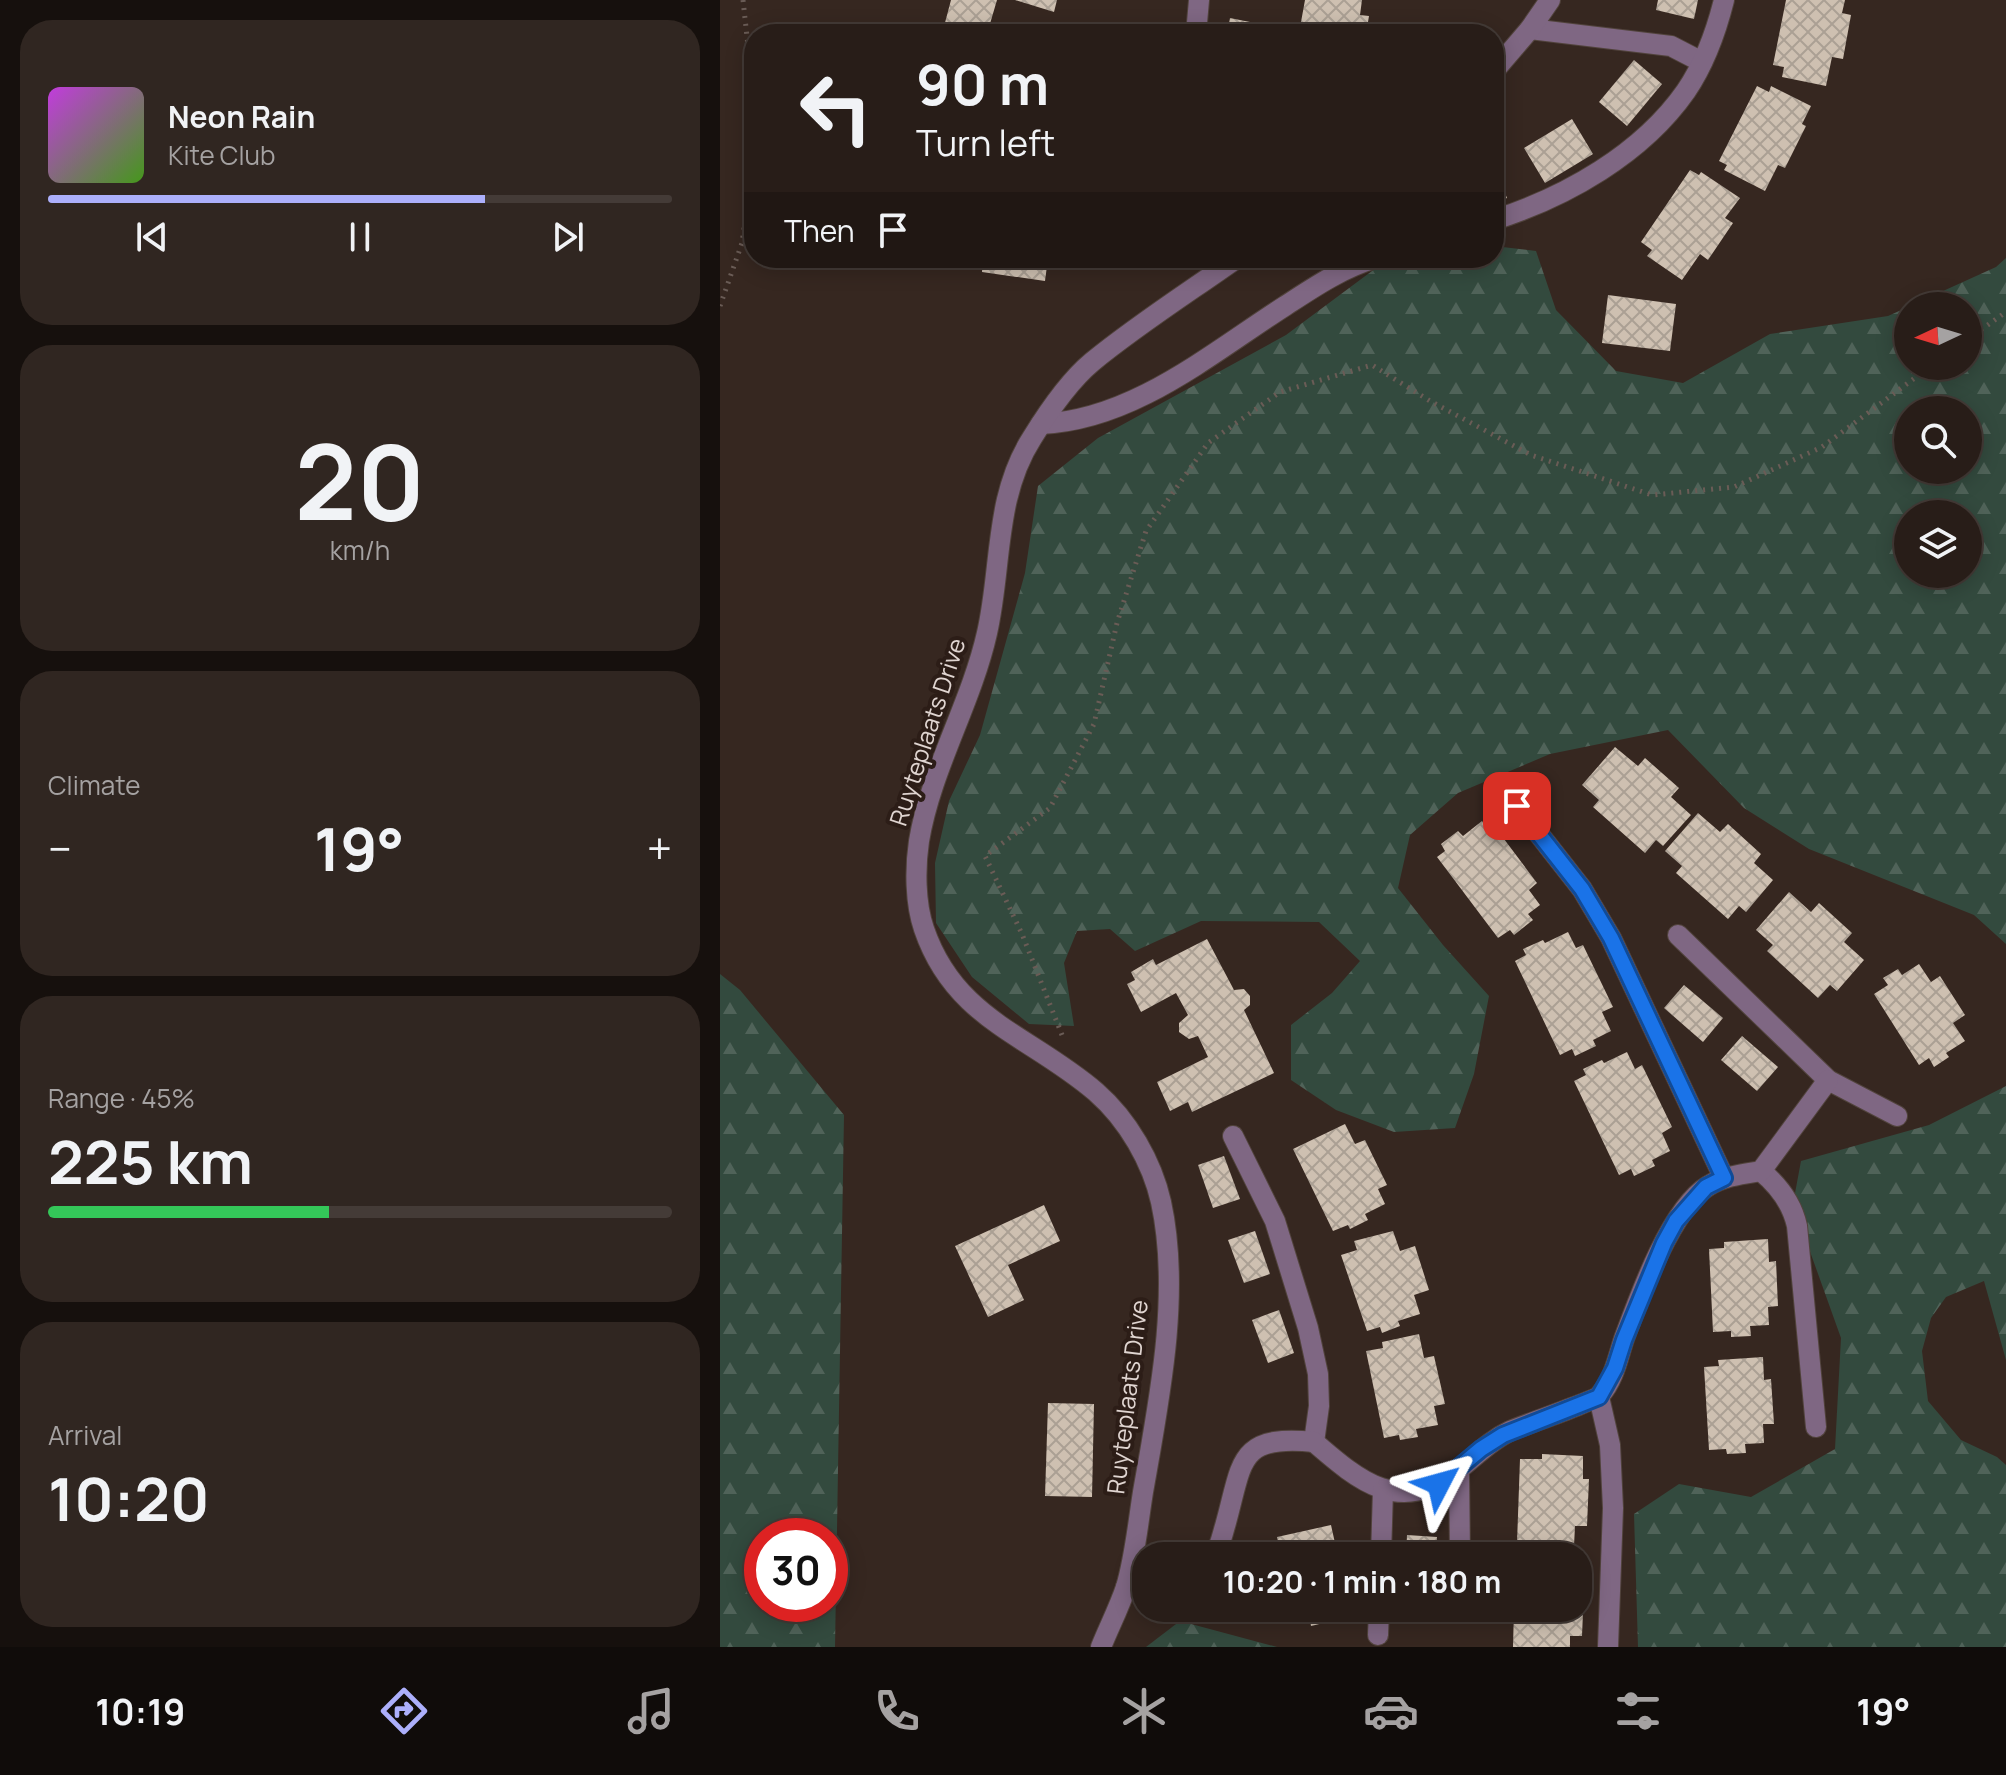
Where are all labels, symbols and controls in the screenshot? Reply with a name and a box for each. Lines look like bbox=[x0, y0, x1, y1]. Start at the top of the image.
text: 90 m bbox=[916, 45, 1049, 122]
icon: left bbox=[784, 56, 888, 160]
text: Neon Rain bbox=[168, 96, 315, 137]
text: Turn left bbox=[916, 118, 1055, 167]
text: Kite Club bbox=[168, 137, 275, 173]
icon: arrive bbox=[871, 208, 915, 252]
text: Then bbox=[784, 210, 855, 251]
icon: previous bbox=[130, 215, 174, 259]
icon: pause bbox=[338, 215, 382, 259]
icon: next bbox=[546, 215, 590, 259]
north arrow bbox=[1894, 292, 1982, 380]
map controls bbox=[1894, 292, 1982, 588]
button: search bbox=[1894, 396, 1982, 484]
text: 20 bbox=[295, 409, 425, 551]
button: layers bbox=[1894, 500, 1982, 588]
text: km/h bbox=[330, 532, 390, 568]
street label: Ruyteplaats Drive bbox=[881, 634, 972, 830]
text: Climate bbox=[48, 767, 140, 803]
pin bbox=[1483, 772, 1551, 840]
icon: arrive bbox=[1495, 784, 1539, 828]
text: 19° bbox=[314, 807, 404, 889]
text: − bbox=[48, 818, 72, 878]
text: + bbox=[647, 818, 672, 878]
text: Range · 45% bbox=[48, 1080, 195, 1116]
text: 225 km bbox=[48, 1120, 253, 1202]
street label: Ruyteplaats Drive bbox=[1098, 1298, 1155, 1496]
text: Arrival bbox=[48, 1417, 122, 1453]
position arrow bbox=[1397, 1442, 1481, 1526]
text: 10:20 bbox=[48, 1457, 210, 1539]
speed limit sign: 30 bbox=[744, 1518, 848, 1622]
text: 10:20 · 1 min · 180 m bbox=[1223, 1561, 1501, 1602]
icon: directions bbox=[376, 1683, 432, 1739]
icon: music bbox=[623, 1683, 679, 1739]
icon: phone bbox=[869, 1683, 925, 1739]
icon: climate bbox=[1116, 1683, 1172, 1739]
icon: car bbox=[1363, 1683, 1419, 1739]
icon: filters bbox=[1610, 1683, 1666, 1739]
text: 10:19 bbox=[95, 1687, 185, 1736]
text: 19° bbox=[1856, 1687, 1911, 1736]

